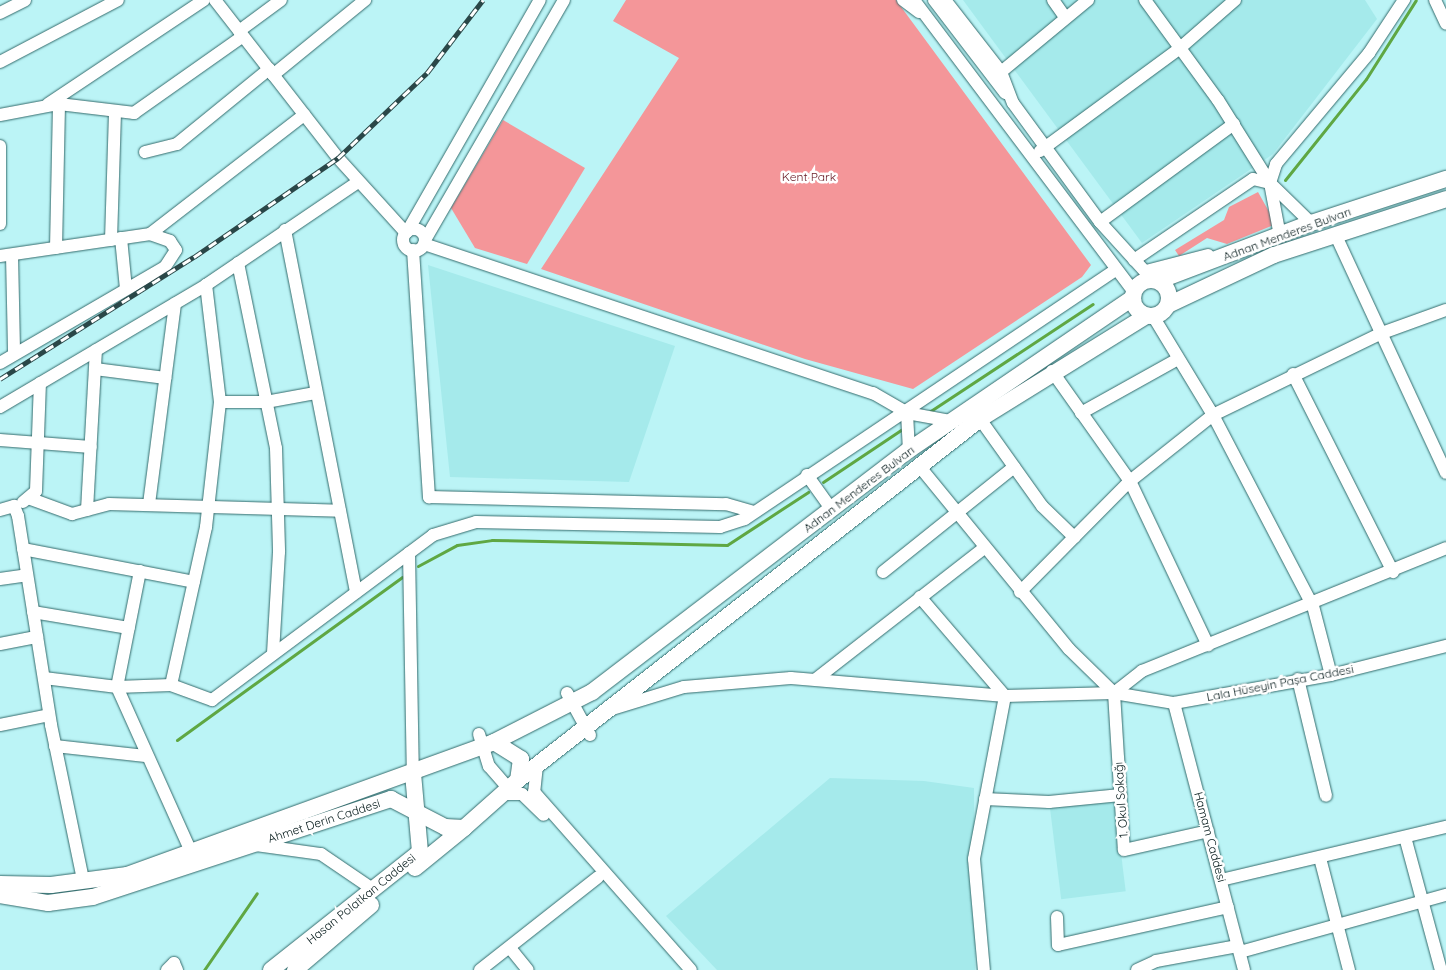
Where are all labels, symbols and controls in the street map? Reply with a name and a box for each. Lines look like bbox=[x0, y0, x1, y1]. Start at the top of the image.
park label: Kent Park bbox=[782, 170, 836, 184]
street label: Adnan Menderes Bulvarı bbox=[1221, 204, 1353, 264]
street label: Adnan Menderes Bulvarı bbox=[801, 443, 917, 535]
street label: Lala Hüseyin Paşa Caddesi bbox=[1205, 662, 1355, 704]
street label: 1. Okul Sokağı bbox=[1111, 762, 1131, 838]
street label: Hamam Caddesi bbox=[1191, 790, 1229, 884]
street label: Ahmet Derin Caddesi bbox=[266, 796, 382, 846]
street label: Hasan Polatkan Caddesi bbox=[304, 851, 418, 947]

